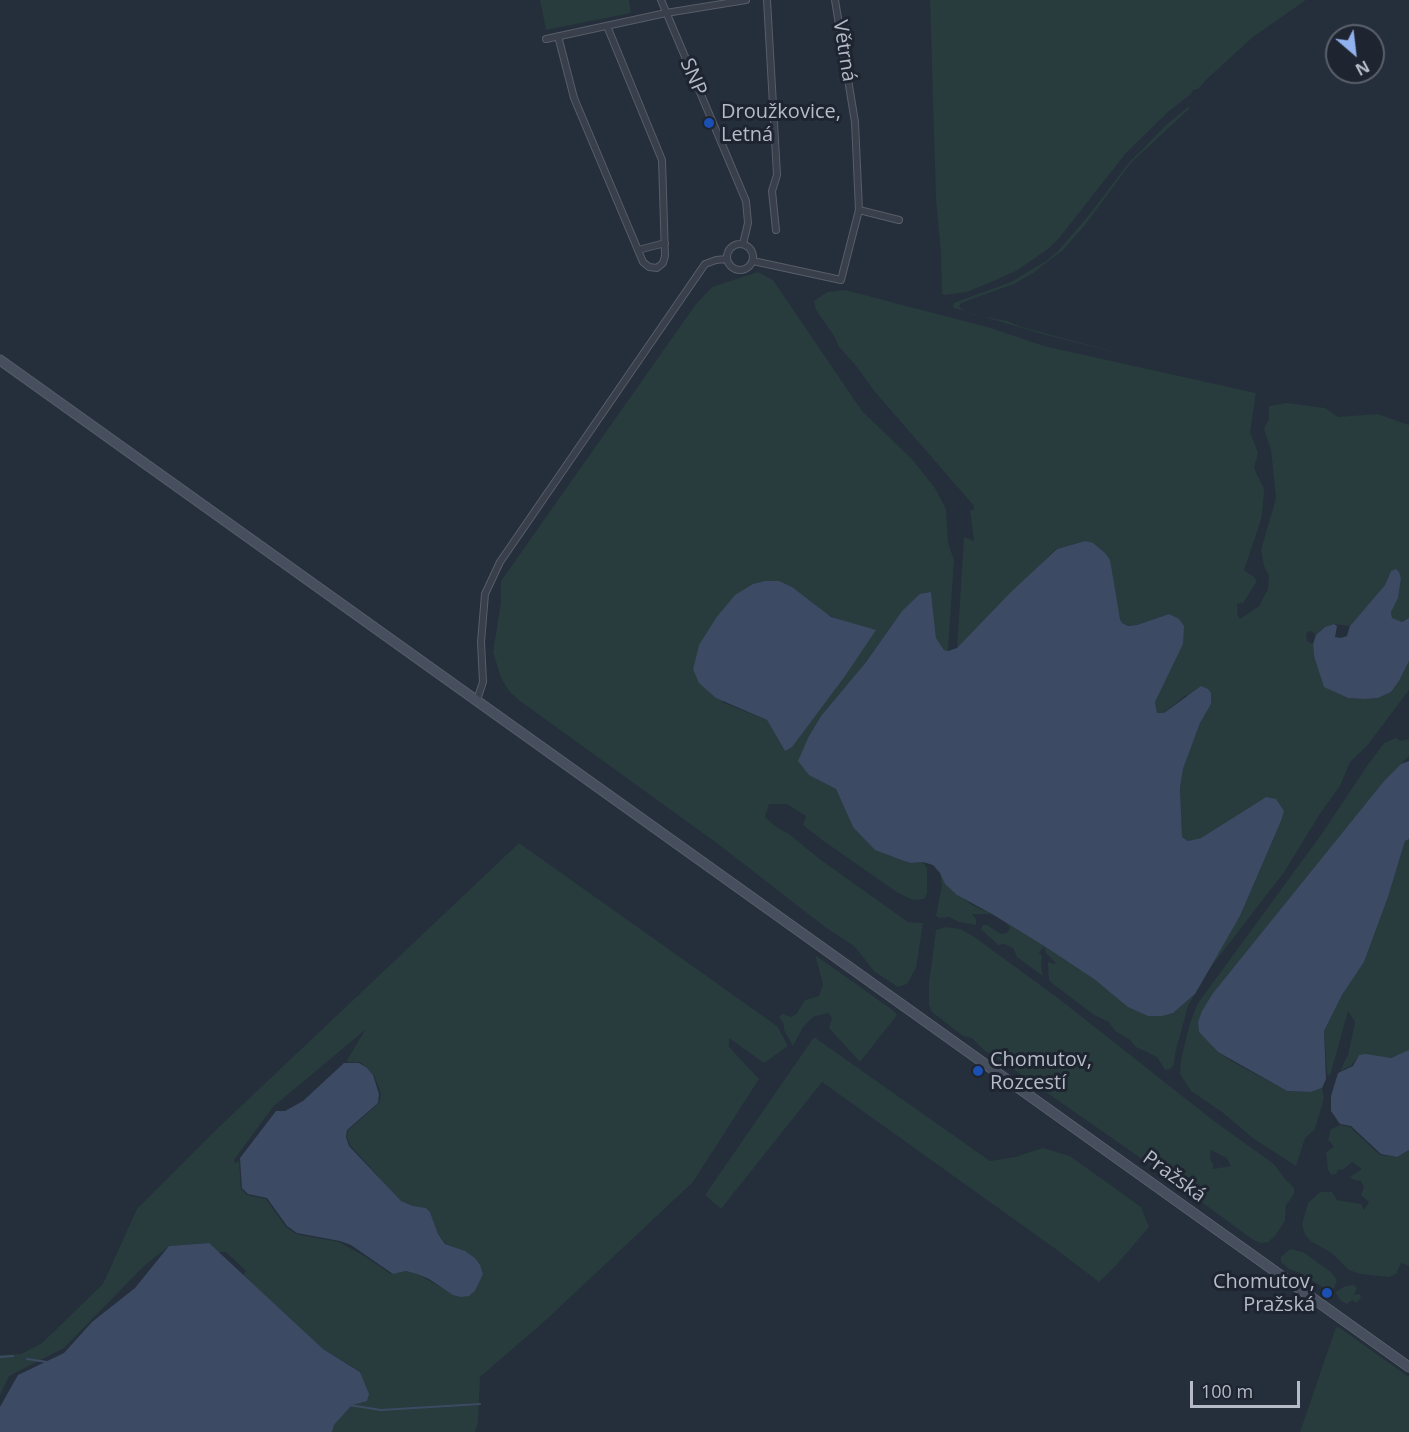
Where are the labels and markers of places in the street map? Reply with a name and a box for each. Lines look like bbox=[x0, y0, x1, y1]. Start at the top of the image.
place label: Droužkovice, Letná bbox=[721, 100, 841, 147]
marker: Droužkovice, Letná bbox=[702, 116, 716, 130]
place label: Chomutov, Rozcestí bbox=[990, 1048, 1092, 1095]
marker: Chomutov, Rozcestí bbox=[971, 1064, 985, 1078]
place label: Chomutov, Pražská bbox=[1213, 1270, 1315, 1317]
marker: Chomutov, Pražská bbox=[1320, 1286, 1334, 1300]

